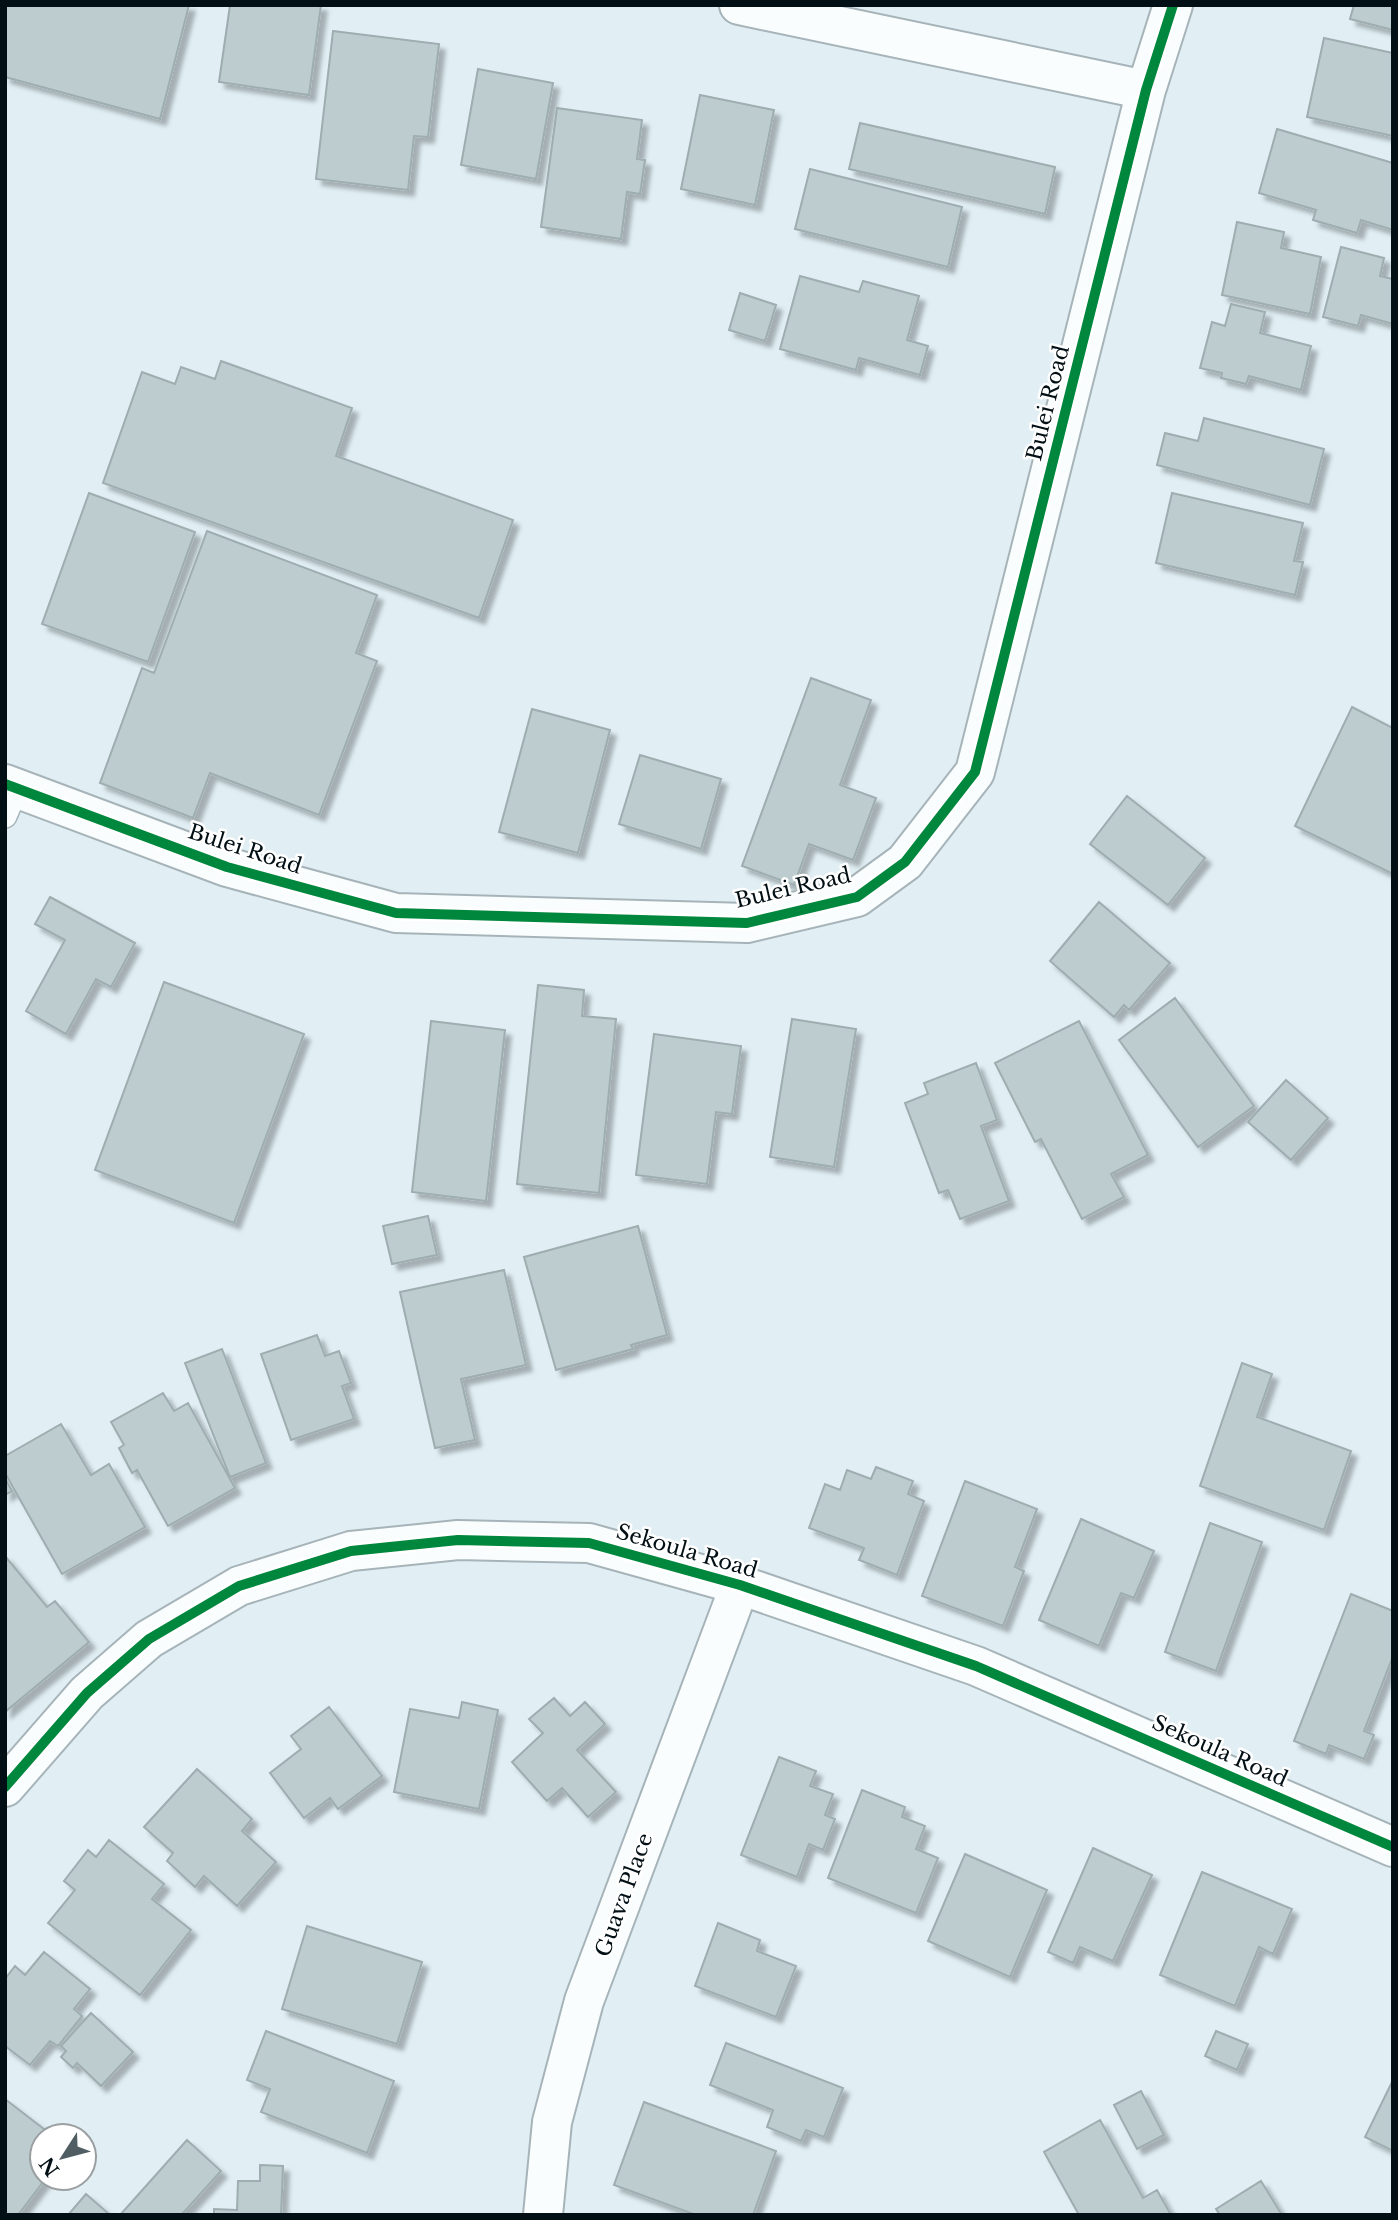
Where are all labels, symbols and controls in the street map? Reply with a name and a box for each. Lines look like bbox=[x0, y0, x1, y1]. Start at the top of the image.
street label: Bulei Road bbox=[1021, 343, 1075, 463]
street label: Bulei Road bbox=[185, 818, 305, 880]
street label: Bulei Road bbox=[733, 862, 853, 914]
street label: Sekoula Road bbox=[613, 1518, 761, 1584]
street label: Sekoula Road bbox=[1148, 1709, 1292, 1793]
street label: Guava Place bbox=[590, 1830, 658, 1960]
north arrow bbox=[28, 2122, 98, 2192]
text: N bbox=[35, 2153, 64, 2181]

